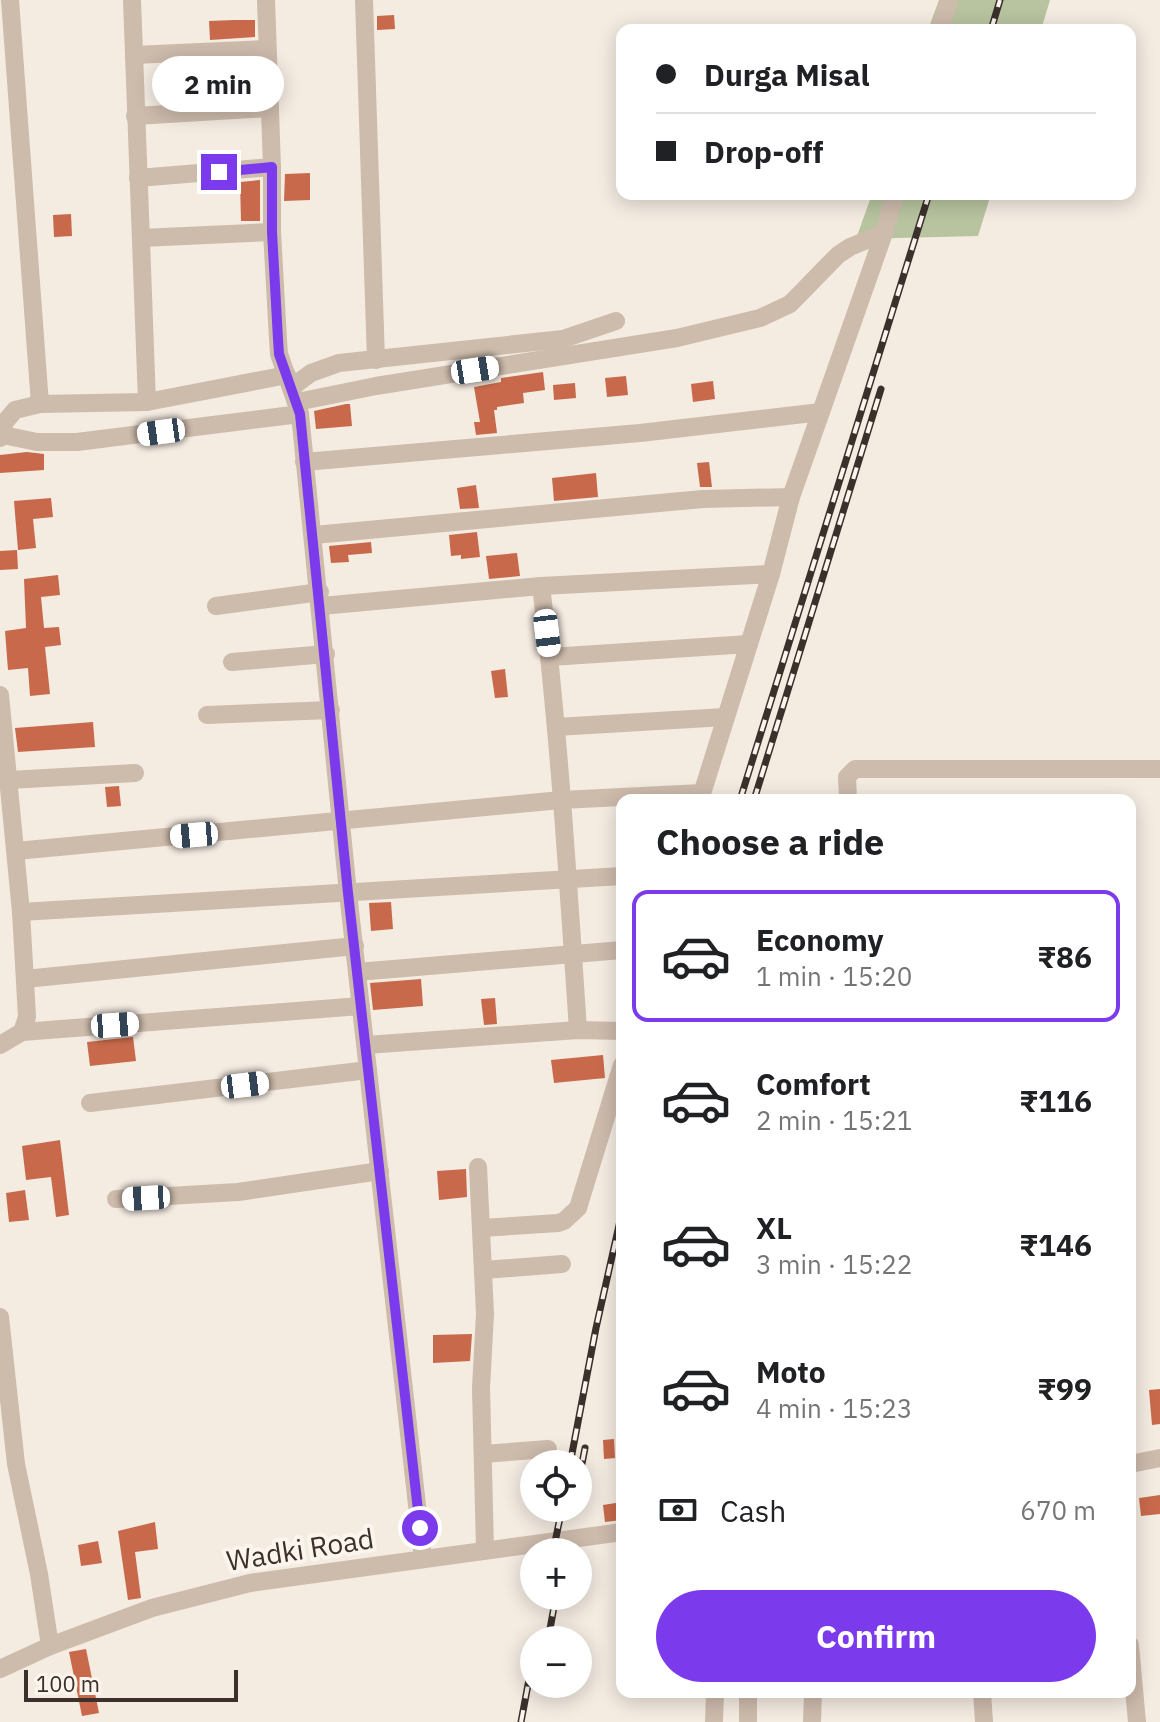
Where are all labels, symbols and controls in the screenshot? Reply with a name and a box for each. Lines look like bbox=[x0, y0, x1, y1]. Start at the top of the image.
text: Durga Misal bbox=[704, 55, 870, 94]
callout: 2 min bbox=[153, 56, 285, 112]
text: 2 min bbox=[184, 67, 252, 101]
text: Drop-off bbox=[704, 132, 823, 171]
route end bbox=[201, 154, 237, 190]
car bbox=[449, 354, 501, 386]
car bbox=[136, 417, 186, 447]
car bbox=[532, 608, 562, 658]
text: Choose a ride bbox=[656, 818, 884, 865]
car bbox=[169, 821, 219, 849]
icon: car bbox=[660, 920, 732, 992]
text: Economy bbox=[756, 920, 884, 959]
text: ₹86 bbox=[1037, 937, 1092, 976]
text: 1 min · 15:20 bbox=[756, 959, 912, 993]
car bbox=[90, 1011, 140, 1039]
icon: car bbox=[660, 1064, 732, 1136]
text: Comfort bbox=[756, 1064, 871, 1103]
car bbox=[220, 1070, 270, 1100]
text: ₹116 bbox=[1019, 1081, 1092, 1120]
text: 2 min · 15:21 bbox=[756, 1103, 912, 1137]
car bbox=[121, 1185, 171, 1211]
icon: car bbox=[660, 1208, 732, 1280]
text: XL bbox=[756, 1208, 792, 1247]
text: ₹146 bbox=[1019, 1225, 1092, 1264]
text: 3 min · 15:22 bbox=[756, 1247, 912, 1281]
icon: car bbox=[660, 1352, 732, 1424]
text: Moto bbox=[756, 1352, 826, 1391]
text: ₹99 bbox=[1037, 1369, 1092, 1408]
text: 4 min · 15:23 bbox=[756, 1391, 912, 1425]
map controls bbox=[520, 1450, 592, 1698]
button: locate bbox=[520, 1450, 592, 1522]
icon: cash bbox=[656, 1488, 700, 1532]
text: Cash bbox=[720, 1491, 786, 1530]
text: 670 m bbox=[1020, 1493, 1096, 1527]
route start bbox=[402, 1510, 438, 1546]
street label: Wadki Road bbox=[224, 1519, 376, 1579]
button: + bbox=[520, 1538, 592, 1610]
button: Confirm bbox=[656, 1590, 1096, 1682]
button: − bbox=[520, 1626, 592, 1698]
scale bar bbox=[24, 1666, 238, 1702]
text: 100 m bbox=[36, 1669, 100, 1698]

